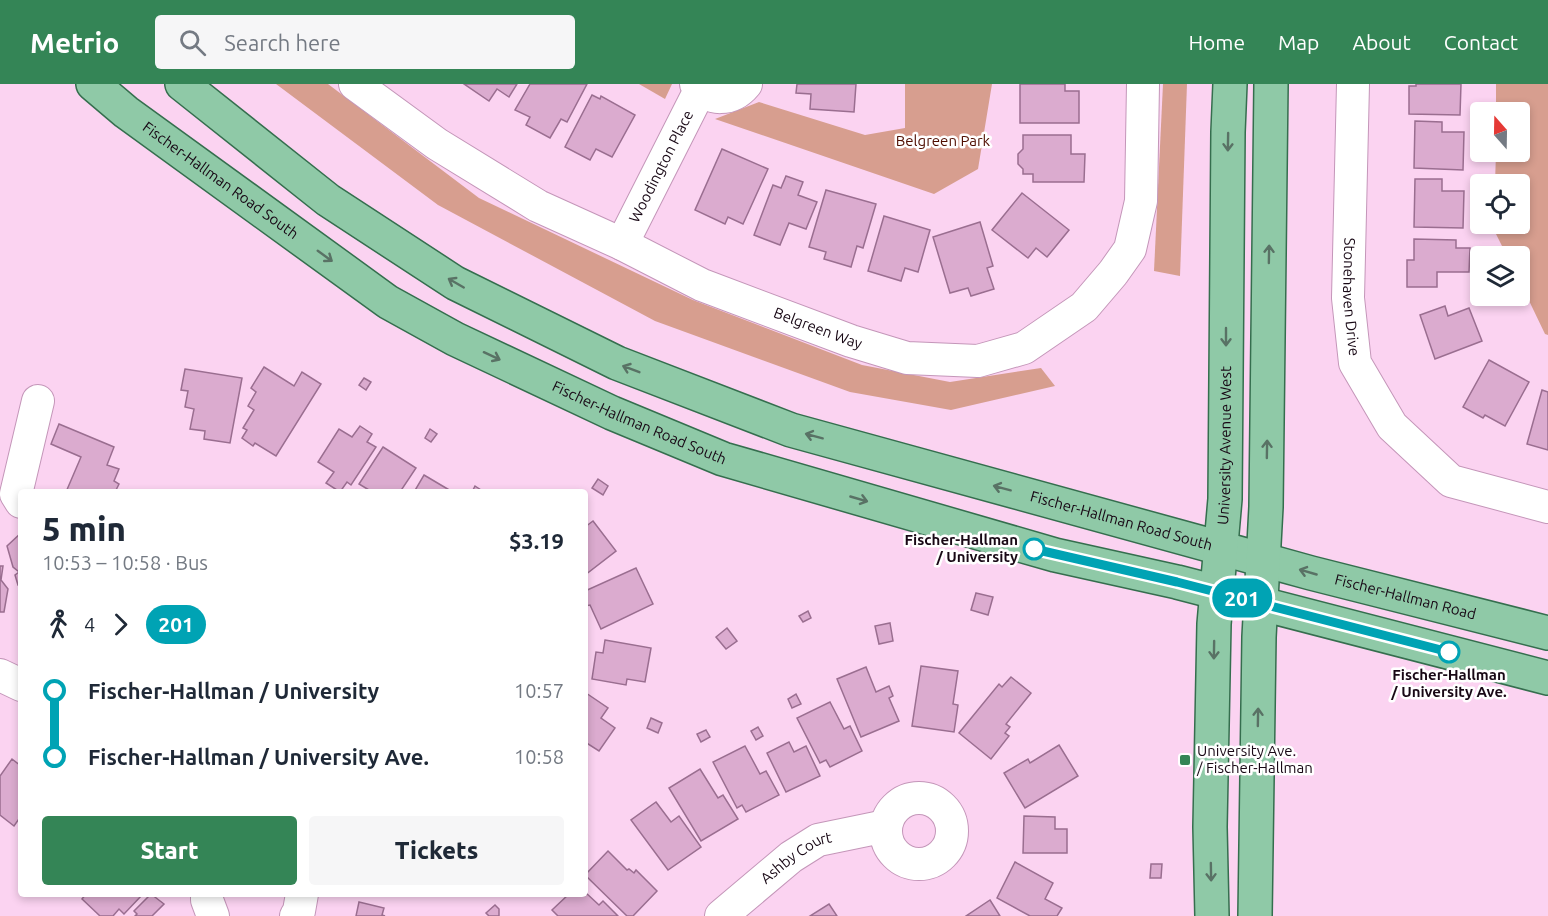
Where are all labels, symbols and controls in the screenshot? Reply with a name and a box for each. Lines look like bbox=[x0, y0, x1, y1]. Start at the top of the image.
search box bbox=[155, 15, 575, 69]
icon: search bbox=[176, 26, 209, 59]
text: Metrio bbox=[30, 27, 119, 58]
text: Search here bbox=[224, 30, 341, 55]
text: Home bbox=[1188, 30, 1245, 54]
text: Map bbox=[1278, 30, 1319, 54]
text: About bbox=[1352, 30, 1411, 54]
text: Contact bbox=[1444, 30, 1518, 54]
north arrow bbox=[1470, 102, 1530, 162]
map controls bbox=[1470, 102, 1530, 306]
street label: Woodington Place bbox=[625, 107, 696, 225]
street label: Fischer-Hallman Road South bbox=[140, 118, 302, 242]
park label: Belgreen Park bbox=[896, 132, 991, 149]
one-way arrow bbox=[1222, 132, 1234, 152]
button: locate bbox=[1470, 174, 1530, 234]
street label: Stonehaven Drive bbox=[1340, 237, 1363, 357]
one-way arrow bbox=[1264, 244, 1275, 264]
button: layers bbox=[1470, 246, 1530, 306]
one-way arrow bbox=[317, 250, 333, 262]
one-way arrow bbox=[448, 277, 465, 289]
street label: Belgreen Way bbox=[771, 304, 864, 352]
one-way arrow bbox=[1220, 327, 1232, 347]
one-way arrow bbox=[482, 351, 500, 363]
one-way arrow bbox=[622, 362, 641, 373]
street label: University Avenue West bbox=[1214, 366, 1234, 526]
street label: Fischer-Hallman Road South bbox=[550, 377, 729, 468]
one-way arrow bbox=[805, 430, 824, 441]
one-way arrow bbox=[1261, 439, 1273, 459]
one-way arrow bbox=[993, 482, 1012, 493]
street label: Fischer-Hallman Road South bbox=[1029, 487, 1215, 554]
one-way arrow bbox=[849, 494, 868, 505]
text: 5 min bbox=[42, 510, 126, 547]
text: $3.19 bbox=[509, 528, 564, 553]
place label: Fischer-Hallman / University bbox=[905, 531, 1018, 565]
marker: Fischer-Hallman / University bbox=[1023, 538, 1045, 560]
text: 10:53 – 10:58 · Bus bbox=[42, 551, 208, 574]
one-way arrow bbox=[1299, 566, 1318, 577]
street label: Fischer-Hallman Road bbox=[1333, 570, 1478, 622]
line badge: 201 bbox=[1208, 578, 1276, 618]
text: 201 bbox=[1224, 586, 1260, 610]
icon: walk bbox=[42, 608, 75, 641]
icon: forward bbox=[104, 608, 137, 641]
text: 201 bbox=[158, 612, 194, 636]
text: 4 bbox=[84, 613, 95, 636]
one-way arrow bbox=[1208, 640, 1220, 660]
marker: Fischer-Hallman / University Ave. bbox=[1438, 641, 1460, 663]
place label: Fischer-Hallman / University Ave. bbox=[1390, 666, 1507, 700]
text: Fischer-Hallman / University bbox=[88, 678, 379, 703]
text: 10:57 bbox=[514, 679, 564, 702]
one-way arrow bbox=[1252, 708, 1264, 728]
place label: University Ave. / Fischer-Hallman bbox=[1196, 742, 1313, 776]
text: Fischer-Hallman / University Ave. bbox=[88, 744, 429, 769]
text: 10:58 bbox=[514, 745, 564, 768]
marker: University Ave. / Fischer-Hallman bbox=[1178, 753, 1192, 767]
button: Start bbox=[42, 816, 297, 885]
button: Tickets bbox=[309, 816, 564, 885]
street label: Ashby Court bbox=[757, 828, 833, 887]
one-way arrow bbox=[1205, 861, 1217, 881]

